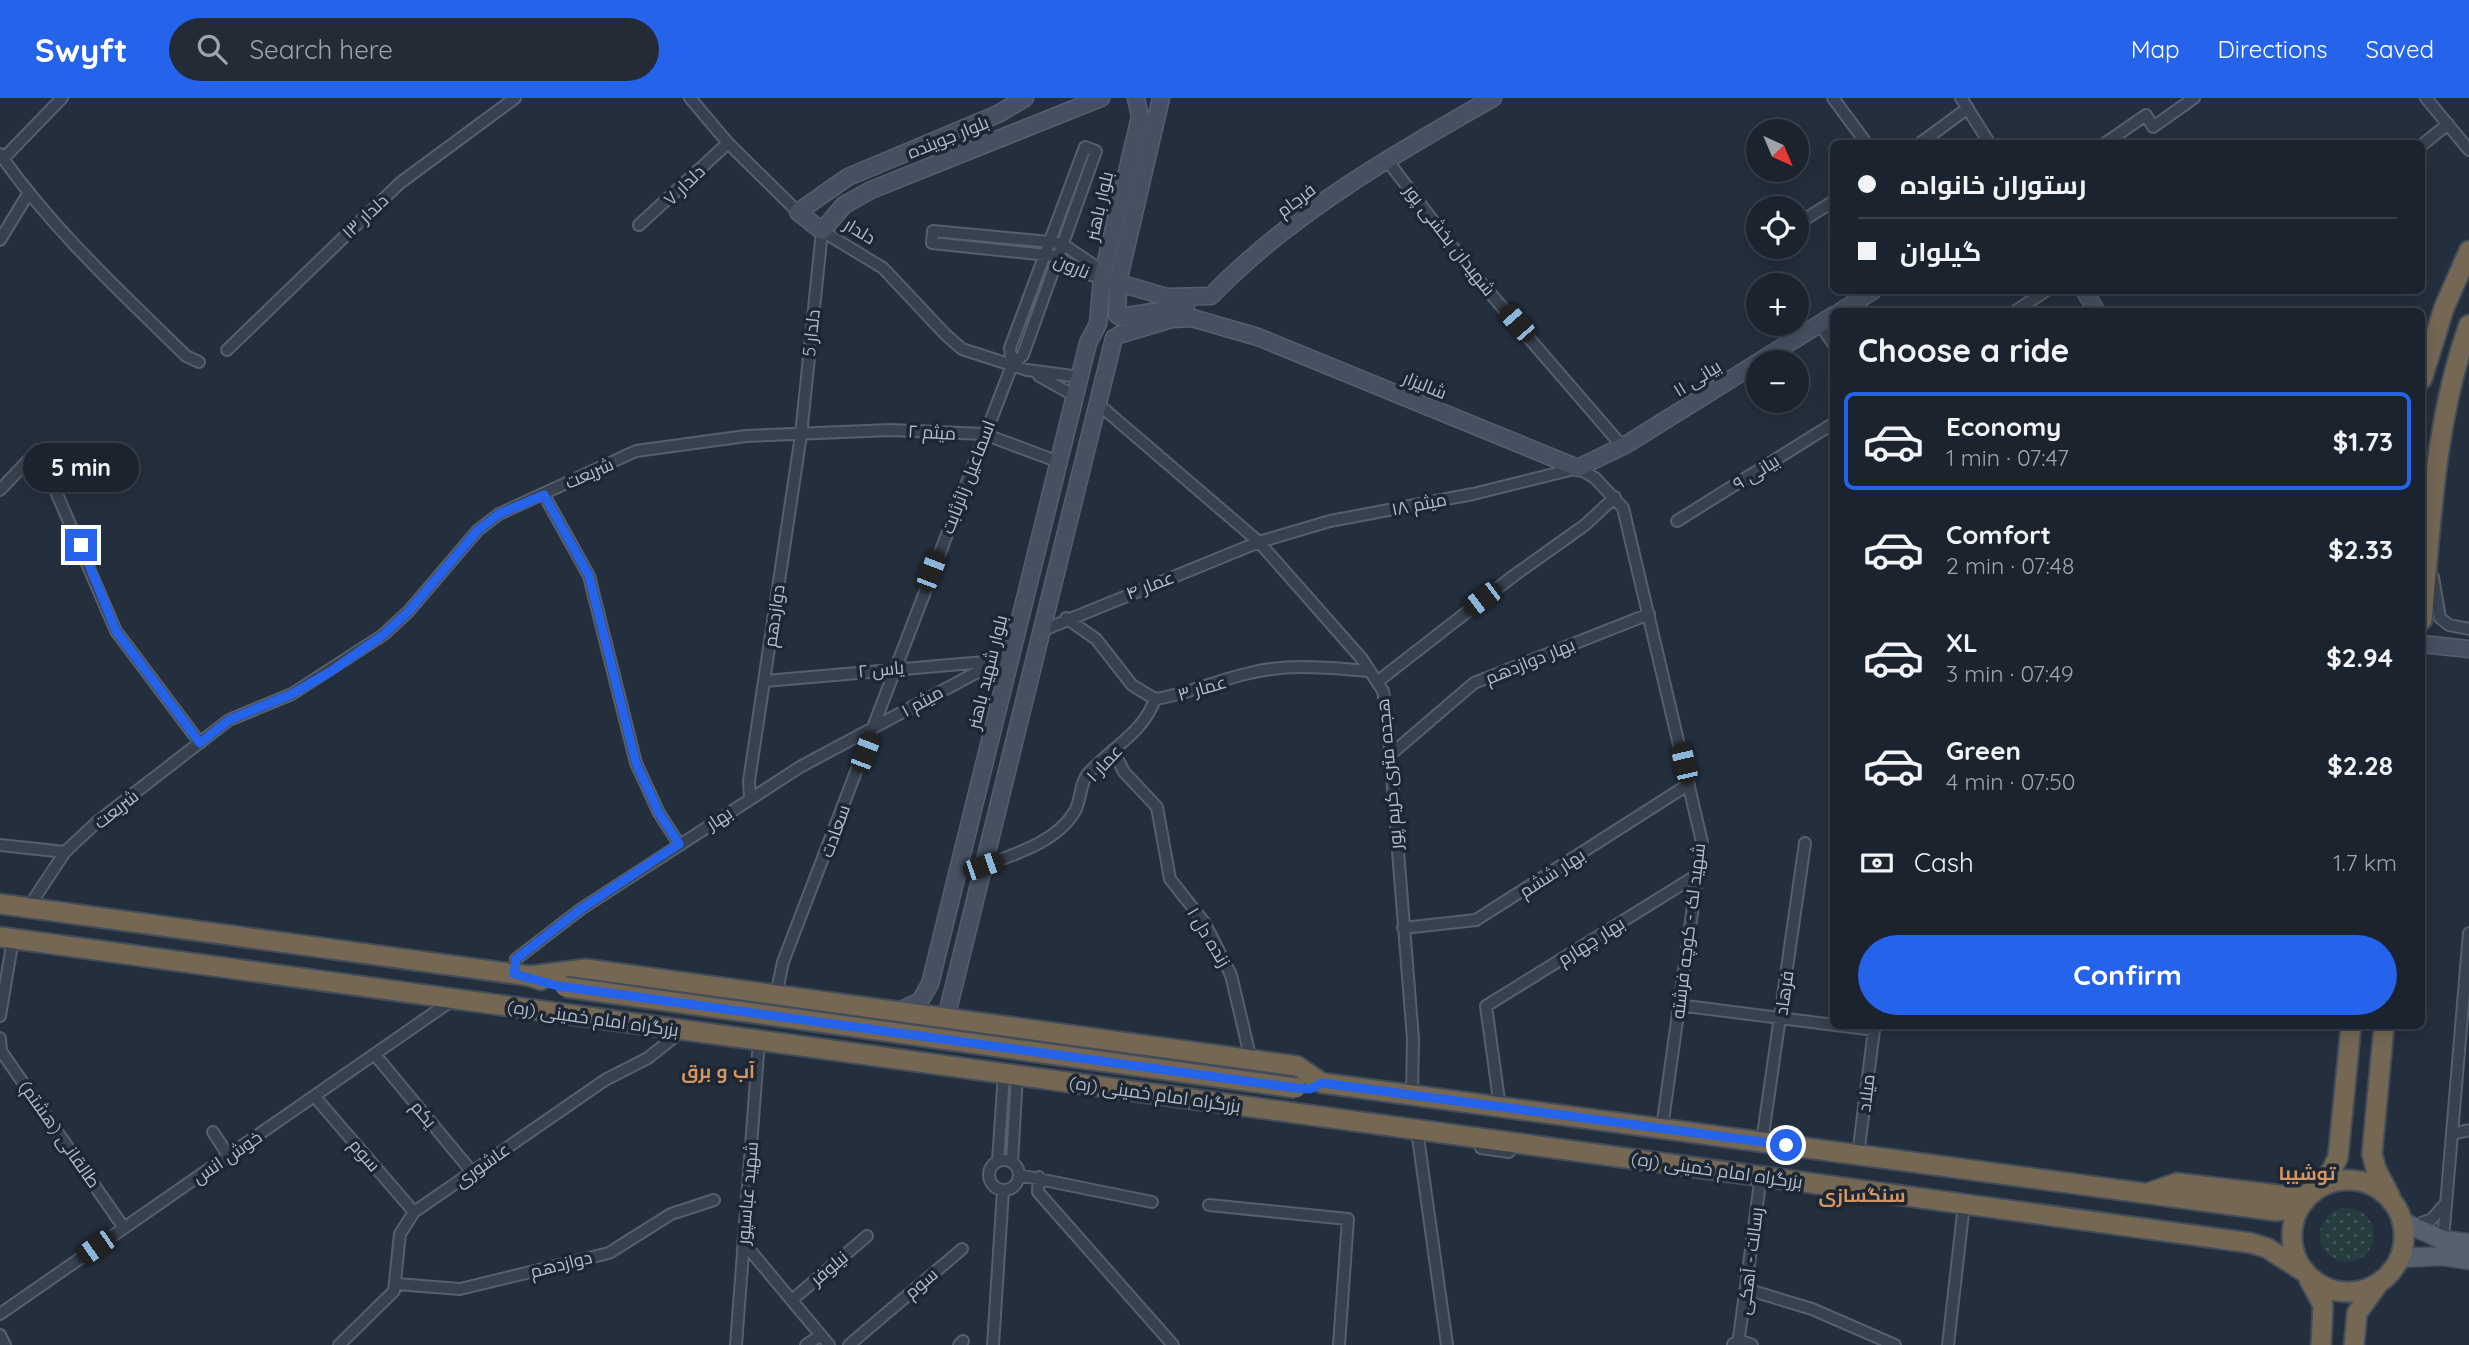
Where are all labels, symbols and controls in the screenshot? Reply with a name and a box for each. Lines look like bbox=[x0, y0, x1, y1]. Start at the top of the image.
search box bbox=[169, 18, 659, 81]
text: Swyft bbox=[35, 29, 127, 70]
icon: search bbox=[193, 30, 231, 68]
text: Search here bbox=[249, 33, 393, 66]
text: Map bbox=[2131, 34, 2180, 64]
text: Directions bbox=[2218, 34, 2328, 64]
text: Saved bbox=[2366, 34, 2434, 64]
street label: بلوار جوینده bbox=[904, 110, 992, 164]
north arrow bbox=[1746, 119, 1810, 182]
map controls bbox=[1746, 119, 1809, 413]
street label: دلدار ۷ bbox=[658, 160, 710, 210]
text: رستوران خانواده bbox=[1900, 168, 2086, 201]
street label: بلوار باهنر bbox=[1080, 169, 1118, 244]
street label: فرجام bbox=[1272, 178, 1321, 223]
street label: شهیدان بخشی پور bbox=[1398, 179, 1501, 301]
street label: دلدار ۱۳ bbox=[337, 189, 393, 243]
button: locate bbox=[1746, 196, 1809, 259]
street label: دلدار bbox=[839, 212, 880, 249]
text: گیلوان bbox=[1900, 235, 1981, 268]
street label: نارون bbox=[1051, 248, 1093, 284]
button: + bbox=[1746, 273, 1809, 336]
car bbox=[1496, 300, 1539, 346]
street label: دلدار 5 bbox=[797, 308, 825, 358]
text: Choose a ride bbox=[1858, 330, 2070, 370]
button: − bbox=[1746, 350, 1809, 413]
street label: بیانی ۱۱ bbox=[1669, 354, 1725, 402]
street label: شالیزار bbox=[1399, 365, 1450, 404]
icon: car bbox=[1862, 410, 1925, 473]
text: Economy bbox=[1946, 410, 2061, 443]
street label: اسماعیل زائرثابت bbox=[936, 417, 1000, 537]
street label: میثم ۲ bbox=[907, 419, 957, 446]
text: $1.73 bbox=[2333, 425, 2393, 458]
text: 1 min · 07:47 bbox=[1946, 443, 2069, 472]
callout: 5 min bbox=[23, 444, 139, 492]
street label: بیانی ۹ bbox=[1729, 449, 1783, 495]
street label: شریعت bbox=[561, 452, 617, 494]
text: 5 min bbox=[51, 453, 111, 482]
street label: میثم ۱۸ bbox=[1389, 487, 1449, 522]
icon: car bbox=[1862, 518, 1925, 581]
text: Comfort bbox=[1946, 518, 2051, 551]
route end bbox=[65, 529, 97, 561]
text: $2.33 bbox=[2328, 533, 2393, 566]
car bbox=[914, 548, 949, 594]
text: 2 min · 07:48 bbox=[1946, 551, 2074, 580]
street label: عمار ۴ bbox=[1123, 565, 1177, 605]
car bbox=[1459, 578, 1506, 620]
street label: دوازدهم bbox=[758, 583, 791, 649]
street label: بلوار شهید باهنر bbox=[961, 612, 1012, 732]
icon: car bbox=[1862, 626, 1925, 689]
text: XL bbox=[1946, 626, 1978, 659]
street label: بهار دوازدهم bbox=[1482, 633, 1579, 690]
text: $2.94 bbox=[2326, 641, 2393, 674]
street label: یاس ۲ bbox=[857, 656, 905, 682]
text: 3 min · 07:49 bbox=[1946, 659, 2074, 688]
street label: عمار ۳ bbox=[1175, 670, 1229, 706]
street label: میثم ۱ bbox=[897, 680, 948, 723]
street label: هجده متری کریم پور bbox=[1371, 697, 1408, 852]
car bbox=[848, 729, 883, 775]
icon: car bbox=[1862, 734, 1925, 797]
text: Green bbox=[1946, 734, 2021, 767]
street label: عمار ۱ bbox=[1081, 739, 1127, 787]
car bbox=[1670, 740, 1699, 786]
text: $2.28 bbox=[2327, 749, 2393, 782]
text: 4 min · 07:50 bbox=[1946, 767, 2075, 796]
street label: شریعت bbox=[89, 784, 143, 834]
street label: بهار bbox=[701, 801, 736, 835]
street label: سعادت bbox=[815, 801, 855, 861]
street label: شهید لک - کوچه فرشته bbox=[1666, 842, 1711, 1020]
street label: بهار ششم bbox=[1515, 843, 1590, 904]
icon: cash bbox=[1858, 844, 1896, 882]
text: Cash bbox=[1914, 846, 1974, 879]
text: 1.7 km bbox=[2333, 848, 2397, 877]
car bbox=[960, 849, 1007, 883]
street label: زنده دل ۱ bbox=[1182, 903, 1236, 971]
street label: بهار چهارم bbox=[1553, 911, 1629, 971]
button: Confirm bbox=[1858, 935, 2397, 1015]
street label: فرهاد bbox=[1770, 969, 1798, 1017]
street label: بزرگراه امام خمینی (ره) bbox=[506, 995, 680, 1042]
district label: آب و برق bbox=[681, 1059, 755, 1083]
street label: بزرگراه امام خمینی (ره) bbox=[1068, 1071, 1242, 1118]
street label: میلاد bbox=[1852, 1073, 1880, 1113]
street label: طالقانی (هشتم) bbox=[13, 1076, 106, 1193]
street label: یکم bbox=[405, 1096, 442, 1133]
street label: خوش انس bbox=[188, 1125, 266, 1189]
route start bbox=[1770, 1129, 1802, 1161]
street label: سوم bbox=[344, 1134, 386, 1177]
street label: عاشوری bbox=[450, 1138, 514, 1192]
street label: شهید عباسپور bbox=[731, 1141, 763, 1246]
street label: بزرگراه امام خمینی (ره) bbox=[1630, 1147, 1804, 1194]
district label: توشیبا bbox=[2279, 1161, 2336, 1185]
district label: سنگسازی bbox=[1819, 1183, 1905, 1208]
street label: رسالت - آهکی bbox=[1732, 1206, 1768, 1316]
car bbox=[73, 1226, 120, 1268]
street label: دوازدهم bbox=[528, 1245, 595, 1284]
street label: نیلوفر bbox=[805, 1246, 853, 1291]
street label: سوم bbox=[900, 1262, 943, 1304]

